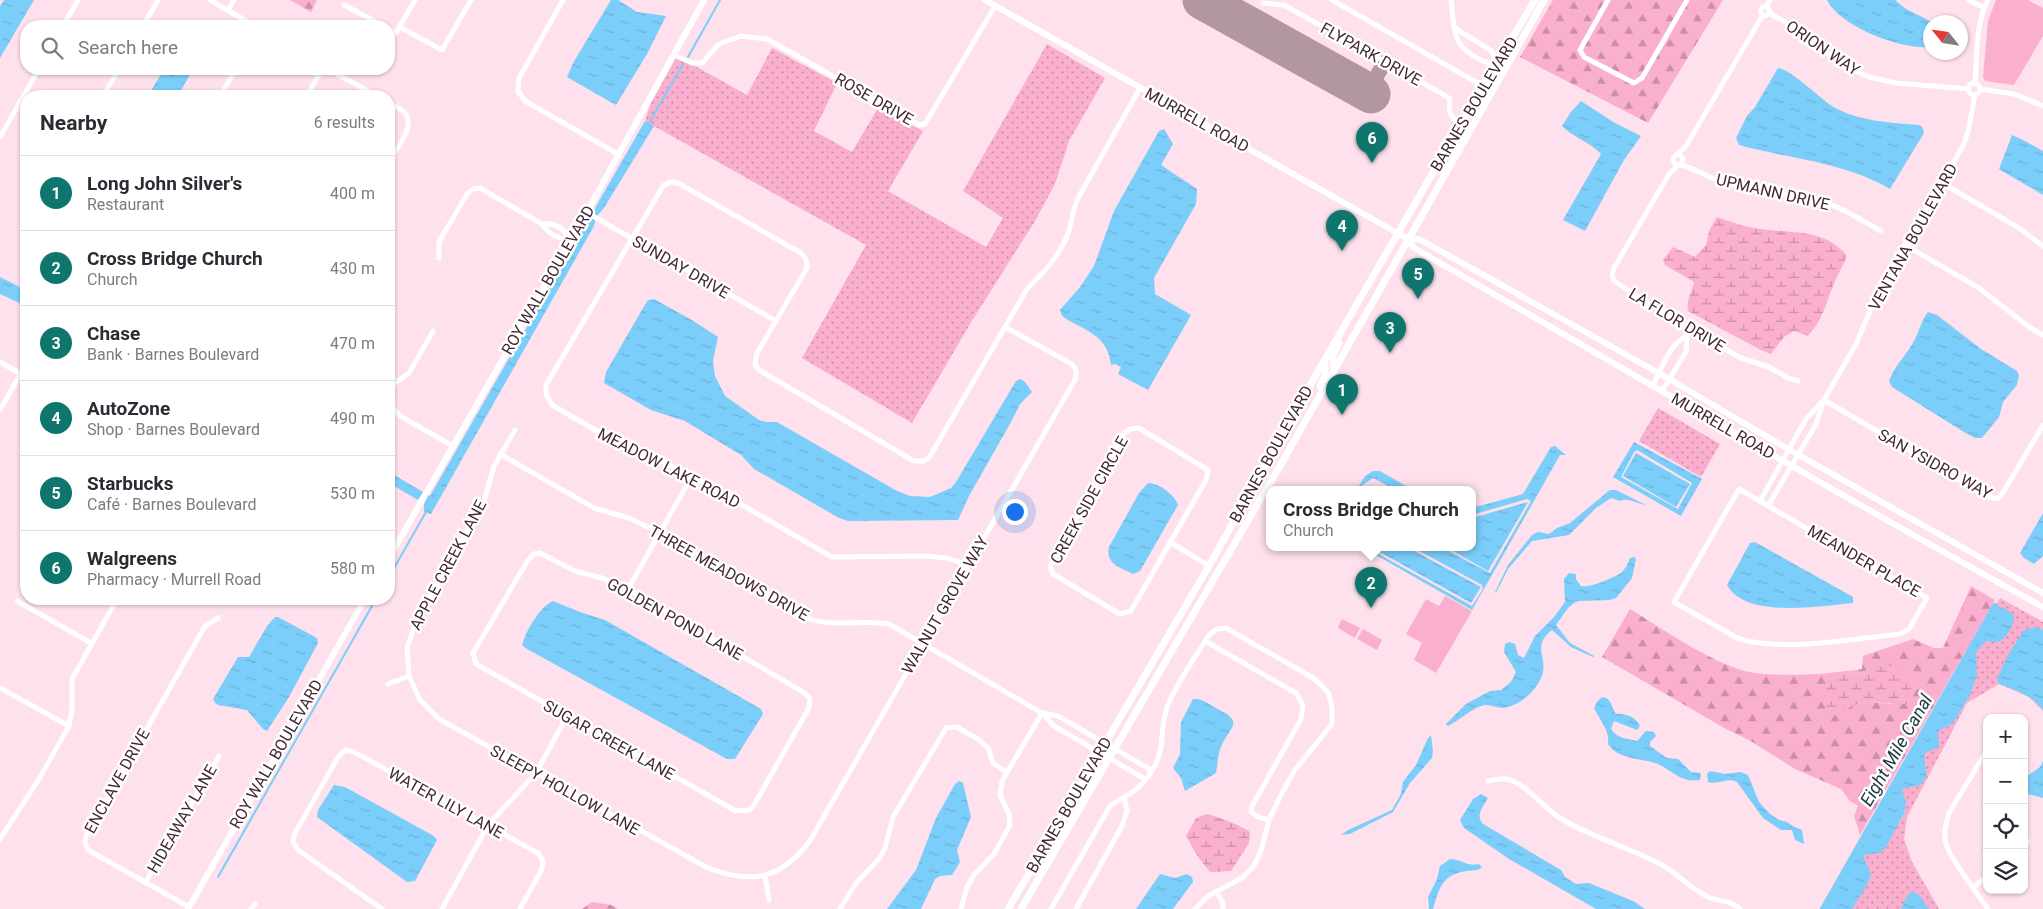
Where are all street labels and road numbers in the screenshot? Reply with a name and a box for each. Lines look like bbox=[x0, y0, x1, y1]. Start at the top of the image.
street label: ORION WAY bbox=[1783, 16, 1864, 80]
street label: FLYPARK DRIVE bbox=[1317, 18, 1425, 90]
street label: BARNES BOULEVARD bbox=[1426, 33, 1522, 175]
street label: ROSE DRIVE bbox=[831, 69, 917, 129]
street label: MURRELL ROAD bbox=[1142, 84, 1252, 156]
street label: VENTANA BOULEVARD bbox=[1865, 160, 1961, 314]
street label: UPMANN DRIVE bbox=[1714, 170, 1832, 214]
street label: ROY WALL BOULEVARD bbox=[498, 202, 598, 358]
street label: SUNDAY DRIVE bbox=[629, 232, 733, 302]
street label: LA FLOR DRIVE bbox=[1625, 284, 1729, 356]
street label: BARNES BOULEVARD bbox=[1225, 382, 1317, 526]
street label: MURRELL ROAD bbox=[1668, 389, 1778, 463]
street label: MEADOW LAKE ROAD bbox=[595, 424, 743, 512]
street label: SAN YSIDRO WAY bbox=[1875, 425, 1996, 503]
street label: CREEK SIDE CIRCLE bbox=[1046, 433, 1132, 567]
street label: APPLE CREEK LANE bbox=[406, 497, 490, 633]
street label: THREE MEADOWS DRIVE bbox=[646, 521, 812, 625]
street label: MEANDER PLACE bbox=[1804, 521, 1924, 601]
street label: WALNUT GROVE WAY bbox=[898, 532, 992, 677]
street label: GOLDEN POND LANE bbox=[604, 574, 746, 664]
street label: ROY WALL BOULEVARD bbox=[226, 676, 326, 832]
street label: SUGAR CREEK LANE bbox=[540, 696, 678, 784]
street label: ENCLAVE DRIVE bbox=[80, 725, 154, 837]
street label: BARNES BOULEVARD bbox=[1022, 734, 1116, 876]
street label: SLEEPY HOLLOW LANE bbox=[487, 741, 643, 839]
street label: HIDEAWAY LANE bbox=[143, 761, 221, 877]
street label: WATER LILY LANE bbox=[385, 763, 507, 843]

